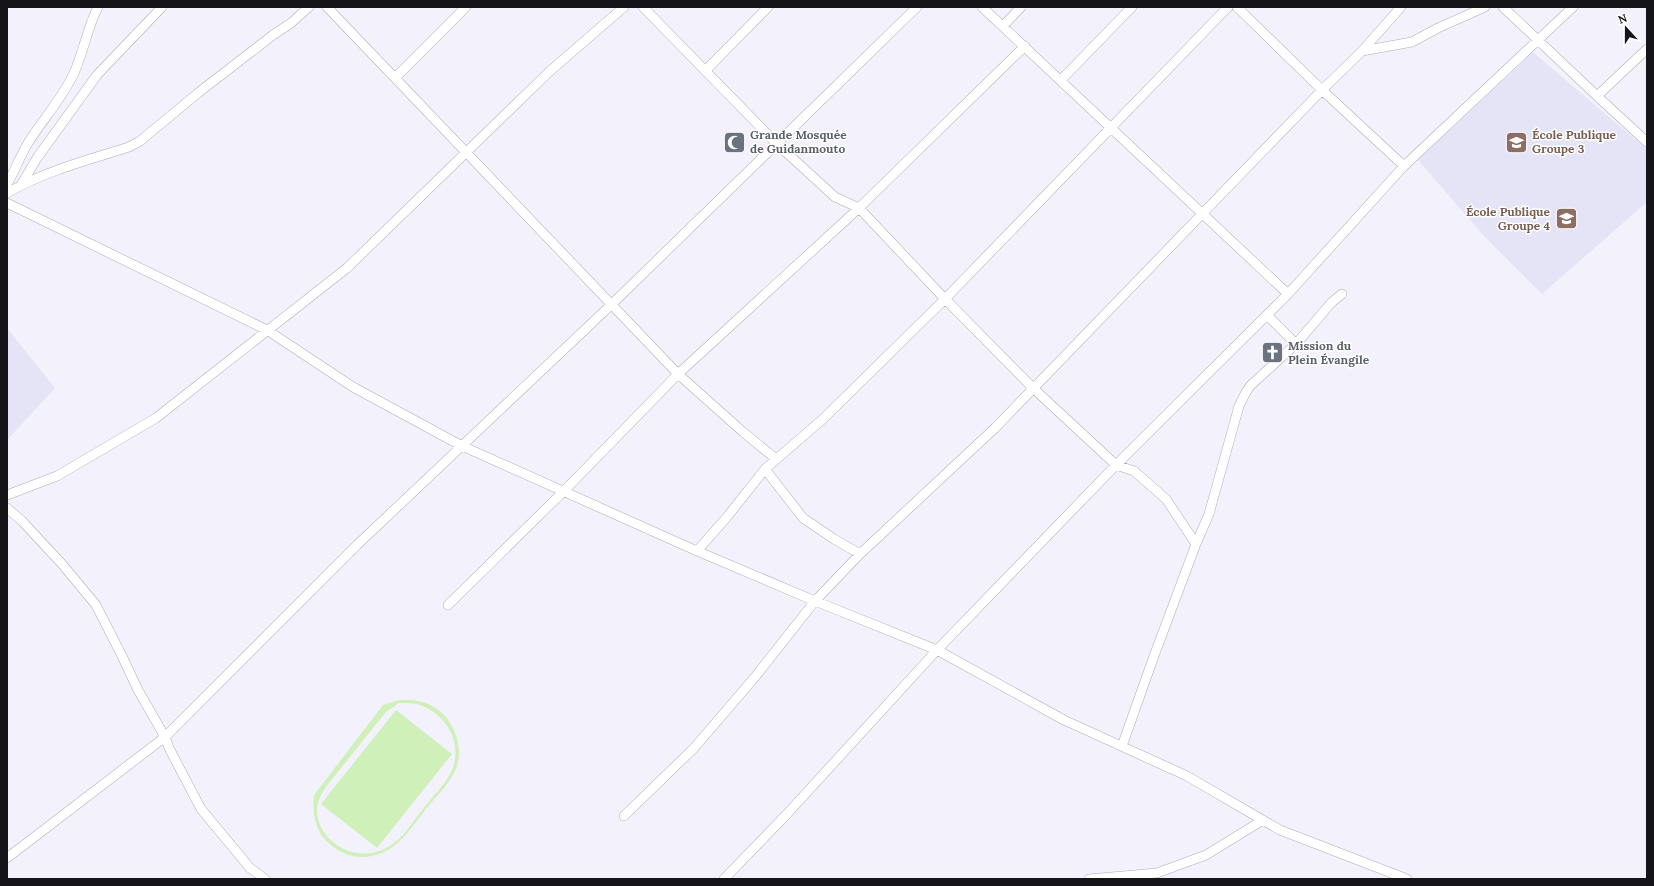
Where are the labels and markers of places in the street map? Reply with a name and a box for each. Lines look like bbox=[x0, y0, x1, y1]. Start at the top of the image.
place label: Grande Mosquée de Guidanmouto bbox=[750, 127, 847, 156]
place label: École Publique Groupe 3 bbox=[1532, 127, 1617, 156]
mosque icon: Grande Mosquée de Guidanmouto bbox=[721, 129, 747, 155]
school or university icon: École Publique Groupe 3 bbox=[1503, 129, 1529, 155]
place label: École Publique Groupe 4 bbox=[1466, 204, 1551, 233]
school or university icon: École Publique Groupe 4 bbox=[1553, 206, 1579, 232]
place label: Mission du Plein Évangile bbox=[1288, 338, 1370, 367]
church icon: Mission du Plein Évangile bbox=[1260, 340, 1286, 366]

